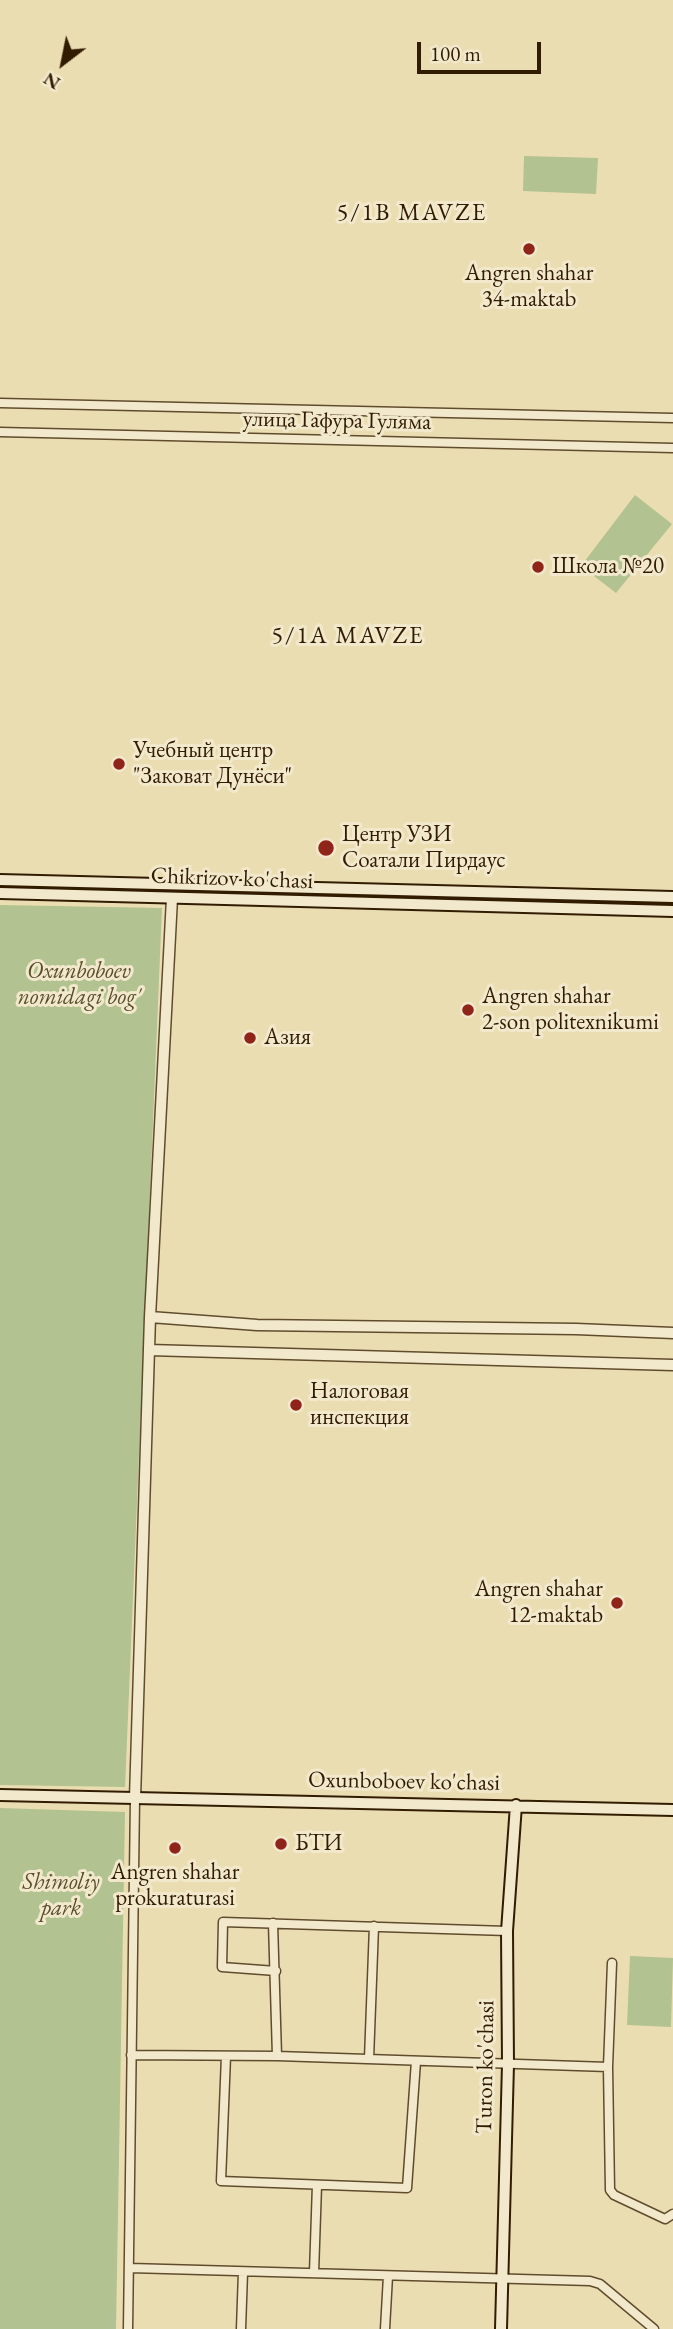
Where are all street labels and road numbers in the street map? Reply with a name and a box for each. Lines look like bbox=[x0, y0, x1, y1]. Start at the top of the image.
street label: улица Гафура Гуляма bbox=[242, 406, 432, 436]
street label: Chikrizov ko'chasi bbox=[150, 862, 314, 896]
street label: Oxunboboev ko'chasi bbox=[308, 1767, 500, 1797]
street label: Turon ko'chasi bbox=[471, 2000, 501, 2134]

